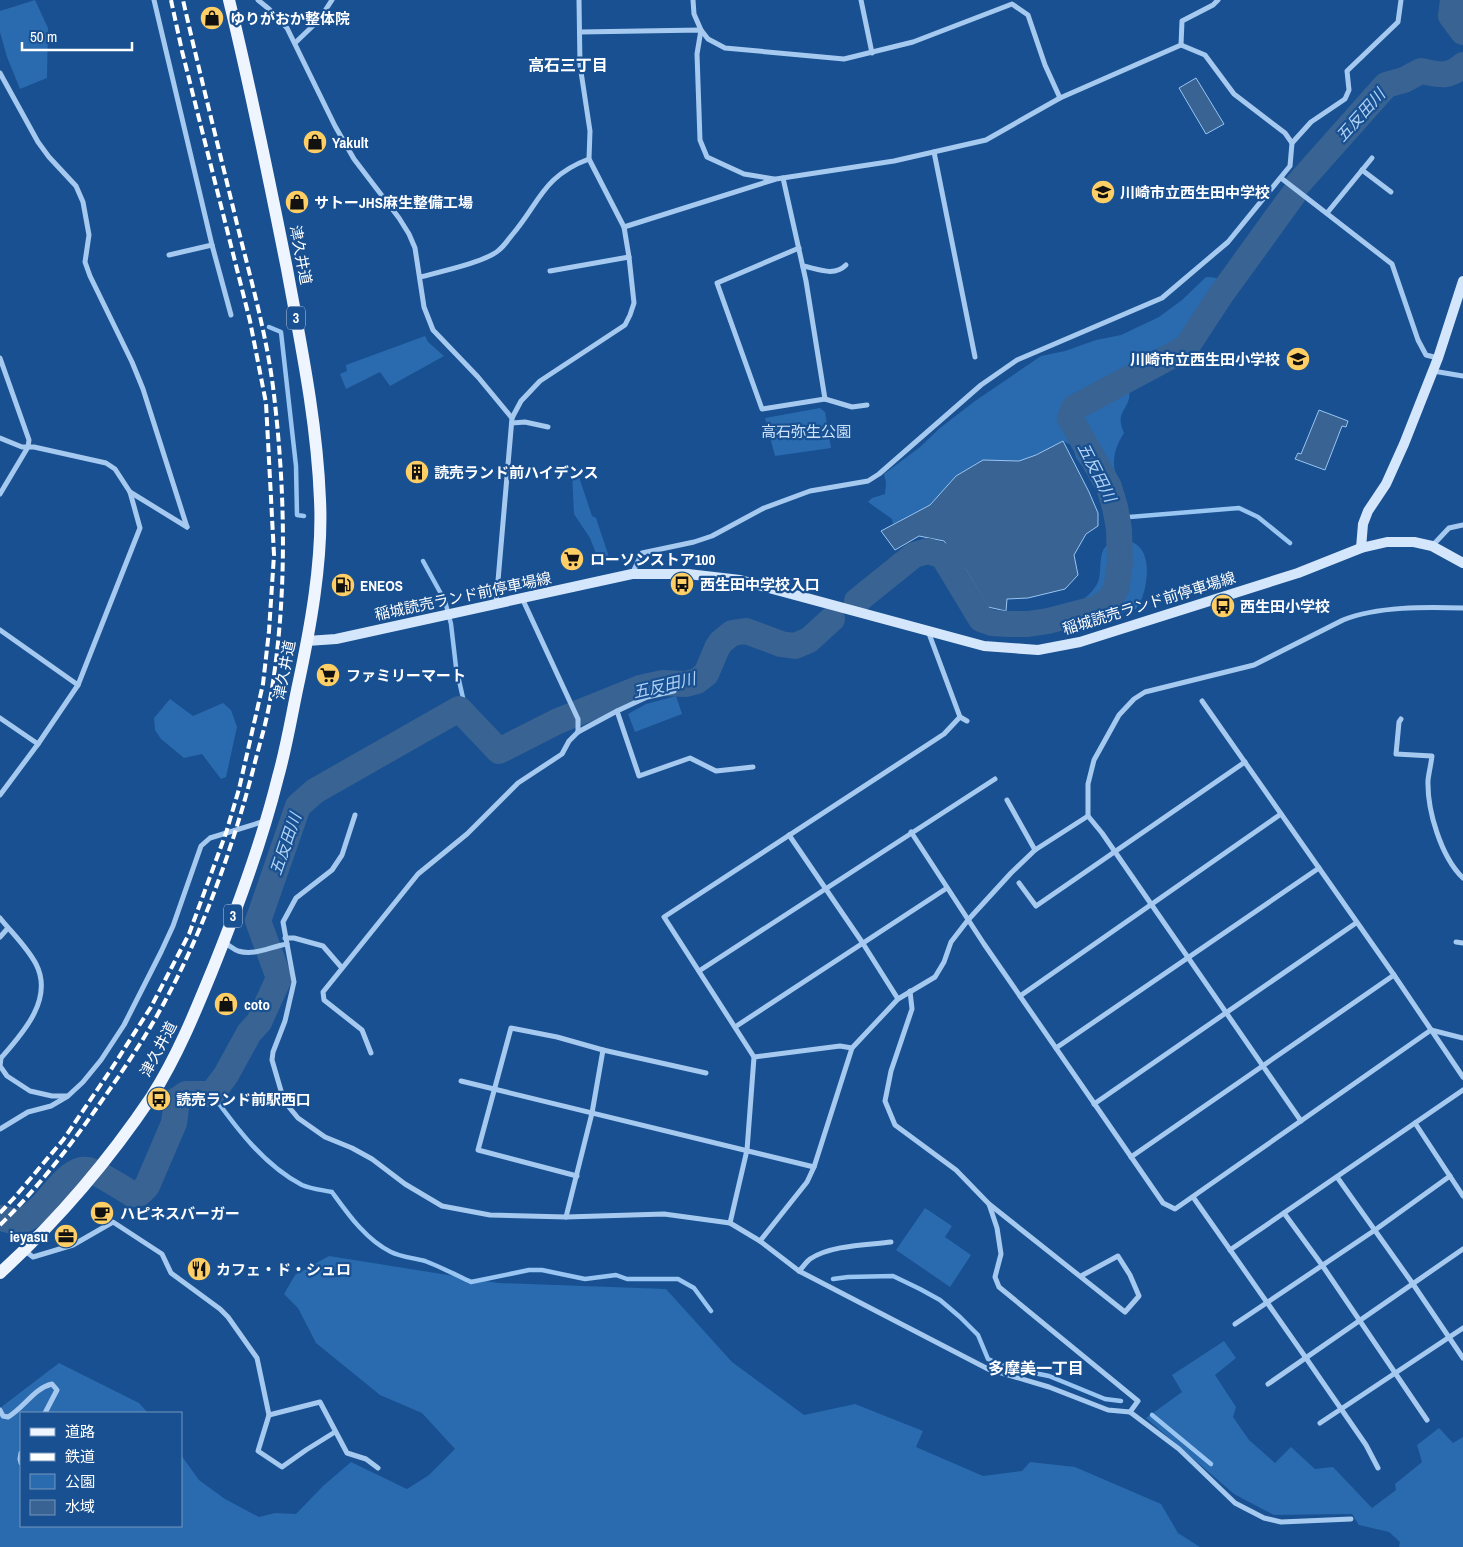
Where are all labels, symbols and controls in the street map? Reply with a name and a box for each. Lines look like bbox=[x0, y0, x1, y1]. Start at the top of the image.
shop icon: ゆりがおか整体院 bbox=[199, 5, 225, 31]
place label: ゆりがおか整体院 bbox=[230, 8, 350, 29]
scale bar bbox=[22, 20, 132, 52]
text: 50 m bbox=[30, 26, 57, 47]
district label: 高石三丁目 bbox=[528, 54, 608, 76]
water label: 五反田川 bbox=[1330, 82, 1391, 146]
shop icon: Yakult bbox=[302, 129, 328, 155]
place label: Yakult bbox=[332, 132, 368, 153]
school or university icon: 川崎市立西生田中学校 bbox=[1090, 179, 1116, 205]
place label: 川崎市立西生田中学校 bbox=[1120, 182, 1270, 203]
shop icon: サトーJHS麻生整備工場 bbox=[284, 189, 310, 215]
place label: サトーJHS麻生整備工場 bbox=[314, 192, 473, 213]
street label: 津久井道 bbox=[285, 224, 317, 286]
road number: 3 bbox=[287, 306, 305, 330]
school or university icon: 川崎市立西生田小学校 bbox=[1285, 346, 1311, 372]
place label: 川崎市立西生田小学校 bbox=[1130, 349, 1280, 370]
park label: 高石弥生公園 bbox=[761, 421, 851, 442]
water label: 五反田川 bbox=[1073, 438, 1122, 507]
building icon: 読売ランド前ハイデンス bbox=[404, 459, 430, 485]
place label: 読売ランド前ハイデンス bbox=[434, 462, 598, 483]
supermarket icon: ローソンストア100 bbox=[559, 546, 585, 572]
place label: ローソンストア100 bbox=[590, 549, 715, 570]
street label: 稲城読売ランド前停車場線 bbox=[373, 567, 553, 625]
street label: 稲城読売ランド前停車場線 bbox=[1060, 567, 1238, 639]
bus stop icon: 西生田中学校入口 bbox=[669, 571, 695, 597]
fuel station icon: ENEOS bbox=[330, 572, 356, 598]
place label: 西生田中学校入口 bbox=[700, 574, 820, 595]
place label: ENEOS bbox=[360, 575, 403, 596]
bus stop icon: 西生田小学校 bbox=[1210, 593, 1236, 619]
place label: 西生田小学校 bbox=[1240, 596, 1330, 617]
street label: 津久井道 bbox=[268, 639, 300, 701]
supermarket icon: ファミリーマート bbox=[315, 662, 341, 688]
place label: ファミリーマート bbox=[346, 665, 466, 686]
water label: 五反田川 bbox=[630, 667, 700, 703]
water label: 五反田川 bbox=[264, 808, 306, 878]
road number: 3 bbox=[224, 904, 242, 928]
shop icon: coto bbox=[213, 991, 239, 1017]
place label: coto bbox=[244, 994, 270, 1015]
street label: 津久井道 bbox=[135, 1018, 181, 1080]
bus stop icon: 読売ランド前駅西口 bbox=[146, 1086, 172, 1112]
place label: 読売ランド前駅西口 bbox=[176, 1089, 311, 1110]
cafe icon: ハピネスバーガー bbox=[89, 1200, 115, 1226]
place label: ハピネスバーガー bbox=[120, 1203, 240, 1224]
office icon: ieyasu bbox=[53, 1223, 79, 1249]
place label: ieyasu bbox=[10, 1226, 48, 1247]
restaurant icon: カフェ・ド・シュロ bbox=[186, 1256, 212, 1282]
place label: カフェ・ド・シュロ bbox=[216, 1259, 351, 1280]
district label: 多摩美一丁目 bbox=[988, 1357, 1084, 1379]
legend bbox=[20, 1412, 182, 1527]
text: 道路 bbox=[65, 1421, 95, 1442]
text: 鉄道 bbox=[65, 1446, 95, 1467]
text: 公園 bbox=[65, 1471, 95, 1492]
text: 水域 bbox=[65, 1496, 95, 1517]

